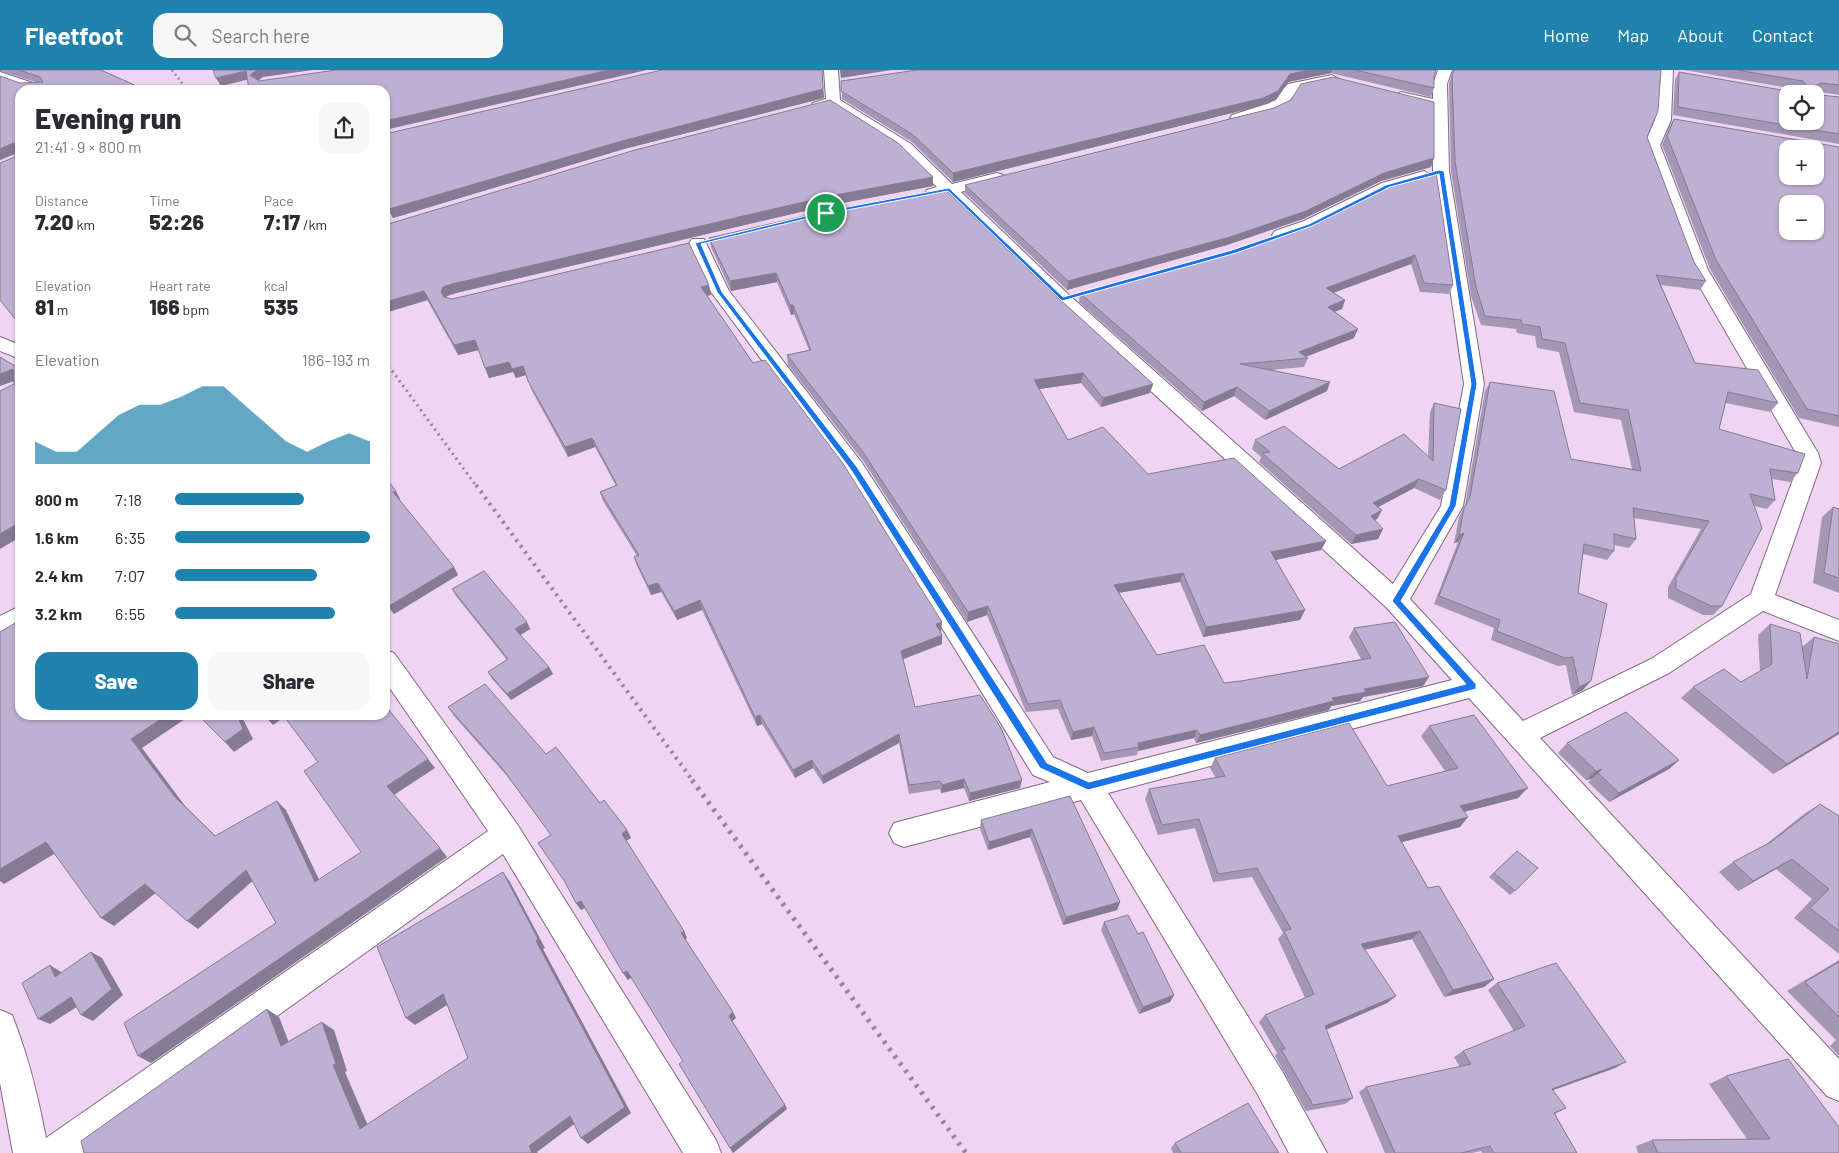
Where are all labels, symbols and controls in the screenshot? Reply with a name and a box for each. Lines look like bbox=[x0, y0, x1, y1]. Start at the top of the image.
search box bbox=[153, 13, 503, 58]
text: Fleetfoot bbox=[25, 21, 123, 50]
icon: search bbox=[171, 21, 199, 49]
text: Search here bbox=[211, 24, 310, 47]
text: Home bbox=[1543, 24, 1589, 46]
text: Map bbox=[1617, 24, 1649, 46]
text: About bbox=[1677, 24, 1724, 46]
text: Contact bbox=[1752, 24, 1814, 46]
map controls bbox=[1779, 85, 1824, 240]
button: locate bbox=[1779, 85, 1824, 130]
text: Evening run bbox=[35, 101, 181, 135]
button: share bbox=[318, 102, 370, 154]
text: 21:41 · 9 × 800 m bbox=[35, 137, 141, 156]
button: + bbox=[1779, 140, 1824, 185]
text: Distance bbox=[35, 192, 88, 209]
text: Time bbox=[149, 192, 180, 209]
text: Pace bbox=[264, 192, 294, 209]
pin bbox=[805, 192, 847, 234]
button: − bbox=[1779, 195, 1824, 240]
icon: arrive bbox=[812, 199, 840, 227]
text: 7.20 bbox=[35, 209, 74, 234]
text: 52:26 bbox=[149, 209, 204, 234]
text: 7:17 bbox=[264, 209, 300, 234]
text: km bbox=[74, 216, 95, 233]
text: /km bbox=[300, 216, 327, 233]
text: Elevation bbox=[35, 277, 91, 294]
text: Heart rate bbox=[149, 277, 211, 294]
text: kcal bbox=[264, 277, 288, 294]
text: 81 bbox=[35, 294, 54, 319]
text: 166 bbox=[149, 294, 180, 319]
text: 535 bbox=[264, 294, 298, 319]
text: m bbox=[54, 301, 68, 318]
text: bpm bbox=[180, 301, 209, 318]
text: Elevation bbox=[35, 350, 99, 369]
text: 186–193 m bbox=[302, 350, 370, 369]
text: 800 m bbox=[35, 490, 78, 509]
text: 7:18 bbox=[115, 490, 142, 509]
text: 1.6 km bbox=[35, 528, 79, 547]
text: 6:35 bbox=[115, 528, 145, 547]
text: 2.4 km bbox=[35, 566, 83, 585]
text: 7:07 bbox=[115, 566, 145, 585]
text: 3.2 km bbox=[35, 604, 82, 623]
text: 6:55 bbox=[115, 604, 145, 623]
button: Save bbox=[35, 652, 198, 710]
button: Share bbox=[208, 652, 370, 710]

